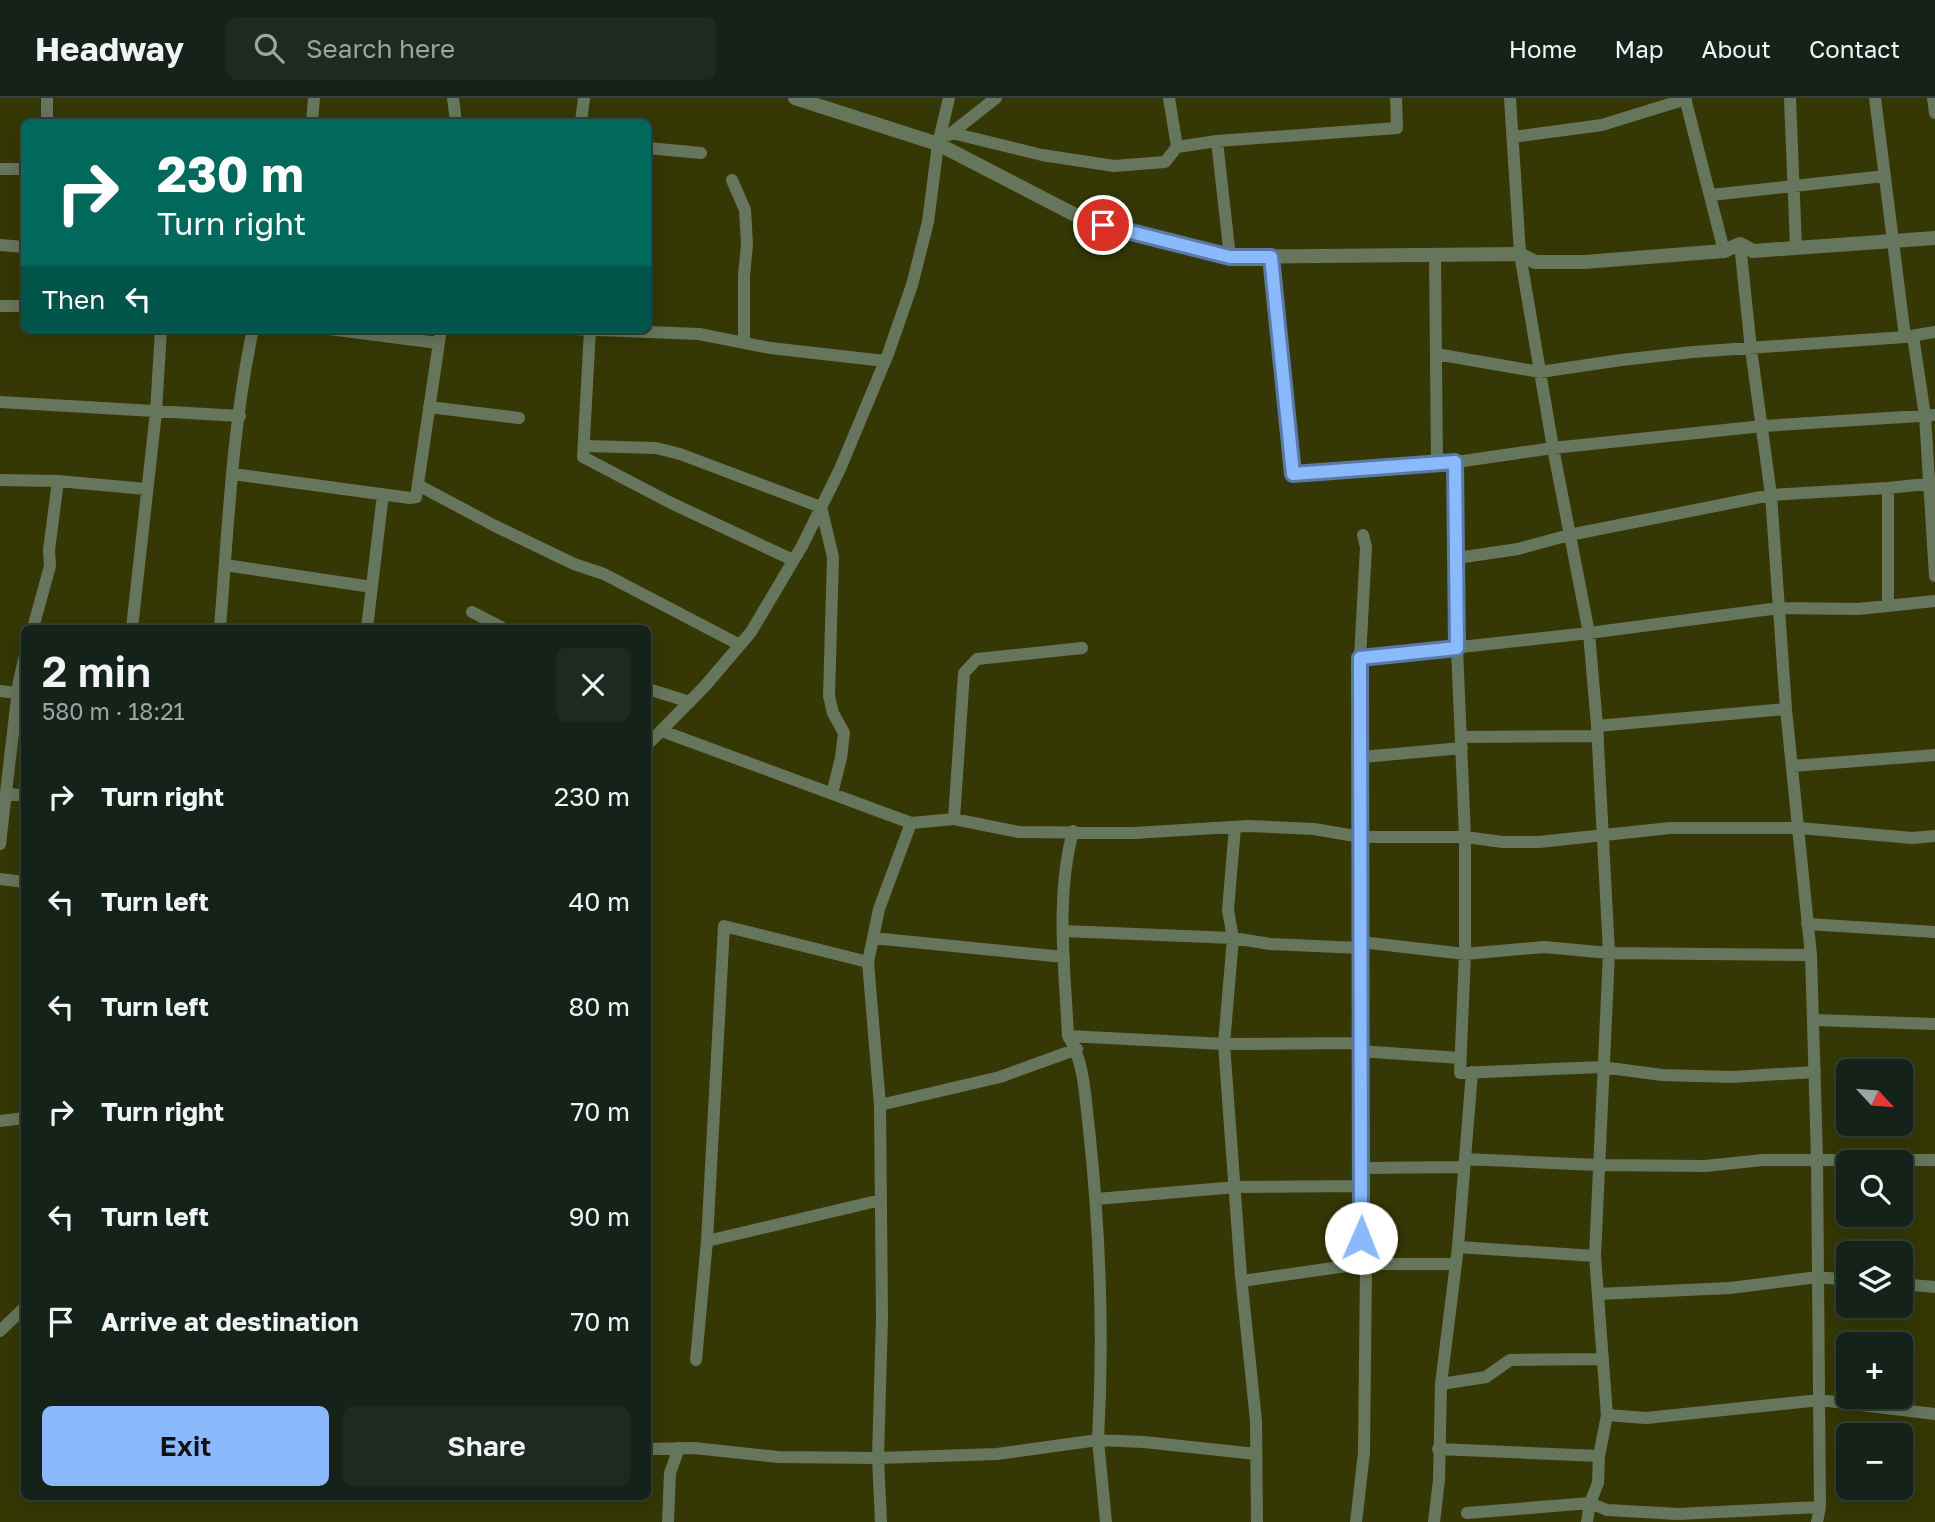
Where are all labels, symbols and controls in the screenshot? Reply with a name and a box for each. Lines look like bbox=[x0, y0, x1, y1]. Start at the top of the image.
search box bbox=[226, 17, 716, 80]
text: Headway bbox=[35, 29, 184, 68]
icon: search bbox=[250, 29, 288, 67]
text: Search here bbox=[306, 33, 455, 64]
text: Home bbox=[1509, 34, 1577, 63]
text: Map bbox=[1615, 34, 1664, 63]
text: About bbox=[1702, 34, 1771, 63]
text: Contact bbox=[1809, 34, 1900, 63]
text: 230 m bbox=[157, 144, 304, 203]
icon: right bbox=[42, 147, 133, 238]
pin bbox=[1073, 195, 1133, 255]
text: Turn right bbox=[157, 204, 306, 242]
icon: arrive bbox=[1084, 206, 1122, 244]
icon: left bbox=[119, 280, 157, 318]
text: Then bbox=[42, 284, 105, 315]
text: 2 min bbox=[42, 646, 151, 696]
button: close bbox=[556, 648, 630, 722]
text: 580 m · 18:21 bbox=[42, 697, 185, 725]
icon: right bbox=[42, 778, 80, 816]
text: Turn right bbox=[101, 781, 224, 812]
text: 230 m bbox=[554, 781, 630, 812]
icon: left bbox=[42, 883, 80, 921]
text: Turn left bbox=[101, 886, 209, 917]
text: 40 m bbox=[569, 886, 630, 917]
icon: left bbox=[42, 988, 80, 1026]
text: Turn left bbox=[101, 991, 209, 1022]
text: 80 m bbox=[569, 991, 630, 1022]
north arrow bbox=[1836, 1059, 1913, 1136]
map controls bbox=[1836, 1059, 1913, 1500]
icon: right bbox=[42, 1093, 80, 1131]
text: Turn right bbox=[101, 1096, 224, 1127]
text: 70 m bbox=[571, 1096, 630, 1127]
button: search bbox=[1836, 1150, 1913, 1227]
icon: left bbox=[42, 1198, 80, 1236]
text: Turn left bbox=[101, 1201, 209, 1232]
text: 90 m bbox=[569, 1201, 630, 1232]
position arrow bbox=[1324, 1201, 1398, 1275]
button: layers bbox=[1836, 1241, 1913, 1318]
icon: arrive bbox=[42, 1303, 80, 1341]
text: Arrive at destination bbox=[101, 1306, 359, 1337]
text: 70 m bbox=[571, 1306, 630, 1337]
button: + bbox=[1836, 1332, 1913, 1409]
button: Exit bbox=[42, 1406, 329, 1486]
button: Share bbox=[343, 1406, 630, 1486]
button: − bbox=[1836, 1423, 1913, 1500]

